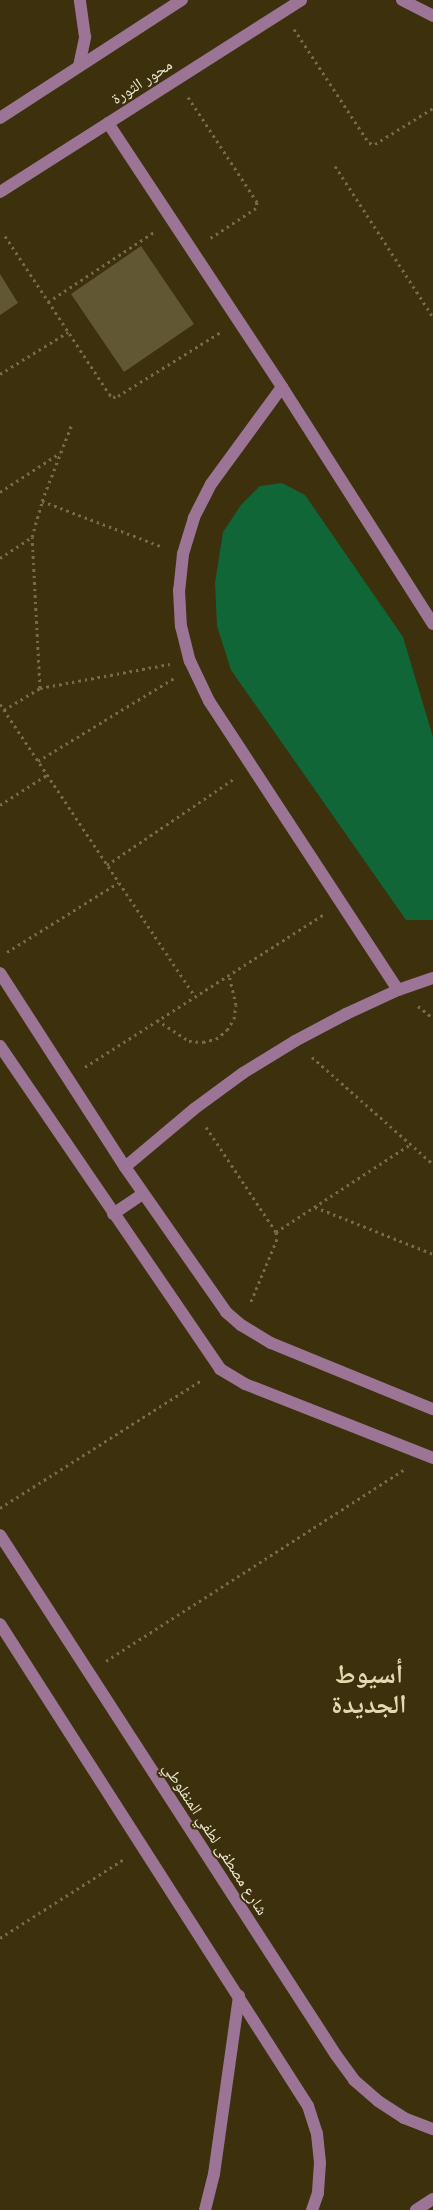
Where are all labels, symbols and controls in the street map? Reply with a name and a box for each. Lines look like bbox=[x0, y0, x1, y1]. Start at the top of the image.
street label: محور الثورة bbox=[108, 55, 176, 109]
district label: أسيوط الجديدة bbox=[331, 1659, 407, 1720]
street label: شارع مصطفى لطفي المنفلوطي bbox=[158, 1759, 272, 1919]

